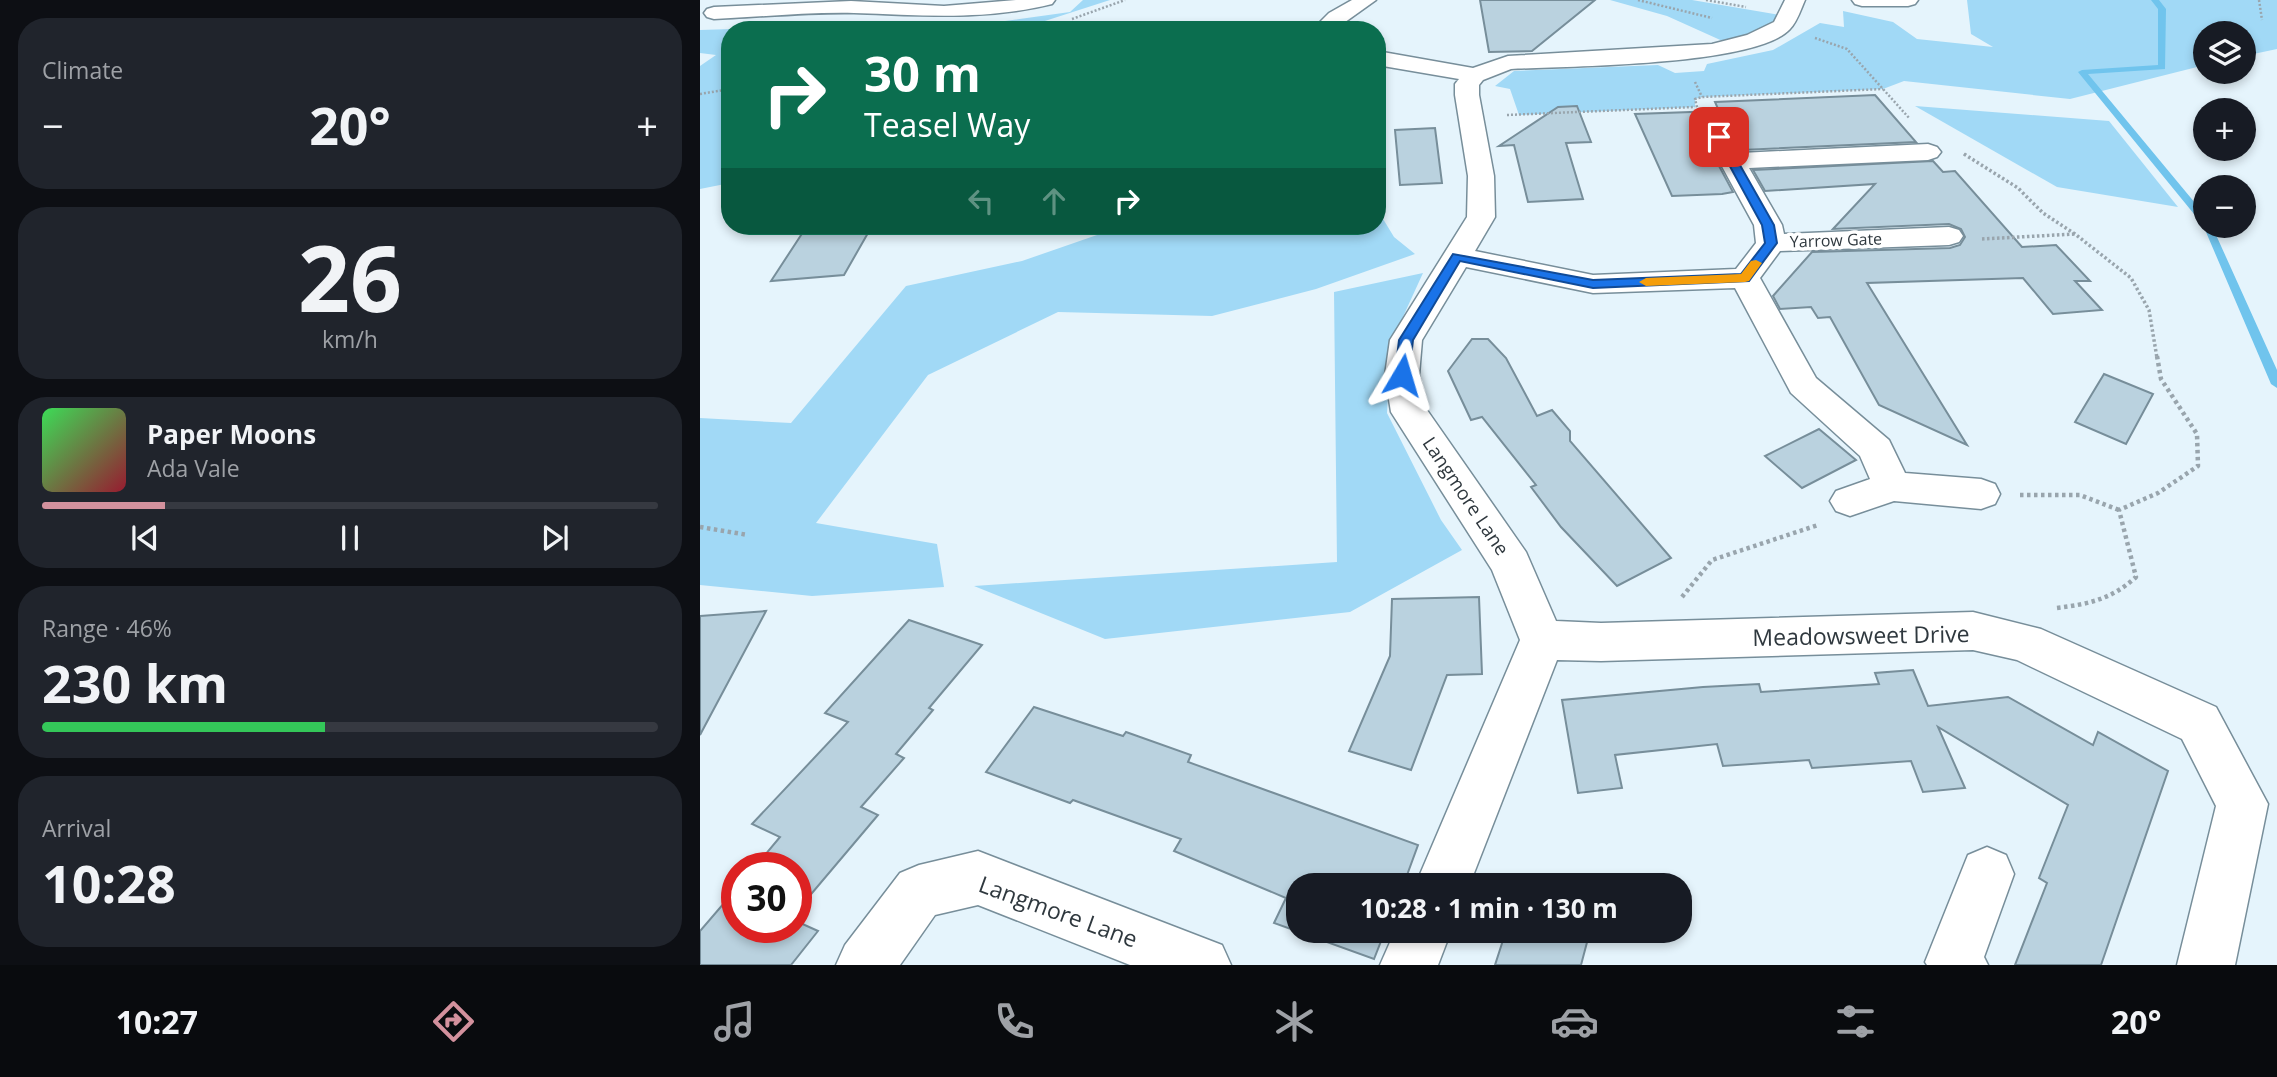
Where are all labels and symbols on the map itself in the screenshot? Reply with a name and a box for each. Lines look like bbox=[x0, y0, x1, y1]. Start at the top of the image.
pin bbox=[1689, 107, 1749, 167]
street label: Yarrow Gate bbox=[1789, 227, 1883, 253]
position arrow bbox=[1365, 338, 1439, 412]
street label: Langmore Lane bbox=[1417, 432, 1515, 560]
street label: Meadowsweet Drive bbox=[1752, 617, 1970, 653]
speed limit sign: 30 bbox=[721, 852, 812, 943]
street label: Langmore Lane bbox=[975, 868, 1142, 955]

